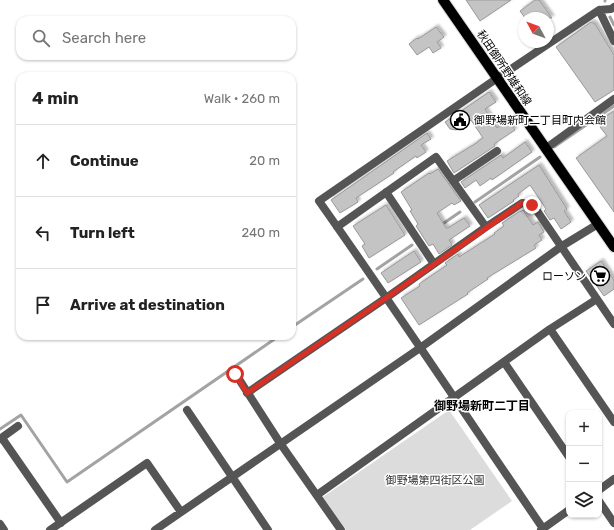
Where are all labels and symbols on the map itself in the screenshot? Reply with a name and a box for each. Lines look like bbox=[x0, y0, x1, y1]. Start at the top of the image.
north arrow bbox=[518, 12, 554, 48]
street label: 秋田御所野雄和線 bbox=[474, 28, 534, 108]
public building icon: 御野場新町二丁目町内会館 bbox=[449, 109, 471, 131]
place label: 御野場新町二丁目町内会館 bbox=[473, 114, 606, 127]
route end bbox=[523, 196, 541, 214]
supermarket icon: ローソン bbox=[589, 265, 611, 287]
place label: ローソン bbox=[542, 270, 586, 283]
route start bbox=[226, 365, 244, 383]
district label: 御野場新町二丁目 bbox=[434, 399, 530, 413]
park label: 御野場第四街区公園 bbox=[385, 474, 485, 487]

